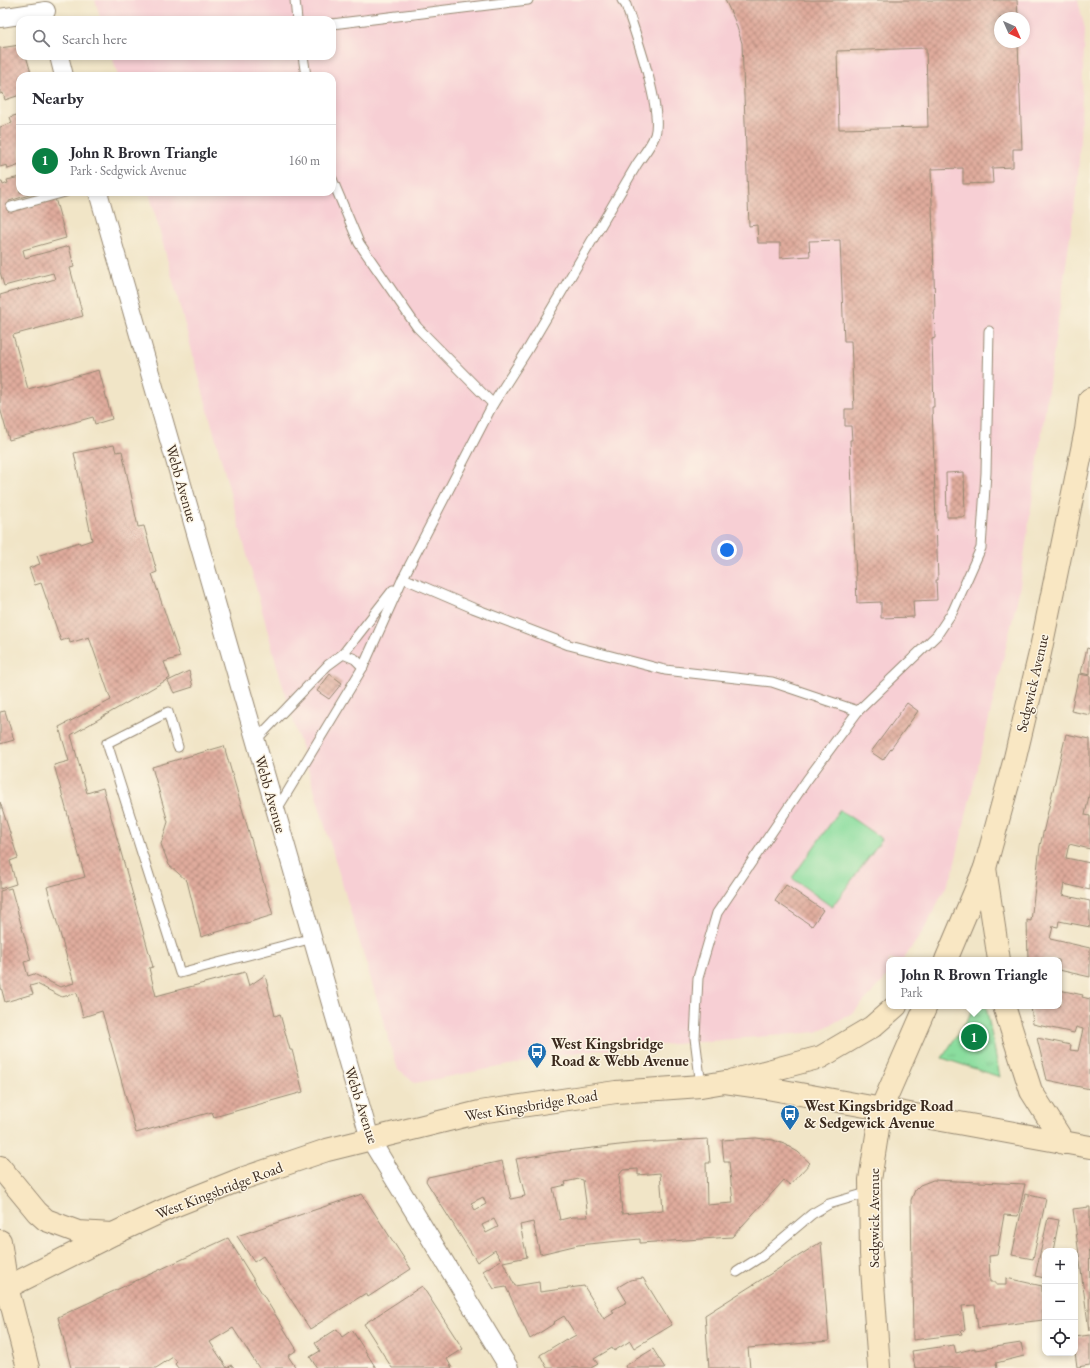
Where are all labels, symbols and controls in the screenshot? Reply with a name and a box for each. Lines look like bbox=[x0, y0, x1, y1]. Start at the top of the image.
north arrow bbox=[994, 12, 1030, 48]
search box bbox=[16, 16, 336, 60]
icon: search bbox=[30, 27, 52, 49]
text: Search here bbox=[62, 29, 127, 48]
text: Nearby bbox=[32, 87, 84, 109]
text: John R Brown Triangle bbox=[70, 143, 217, 162]
text: 1 bbox=[42, 152, 48, 169]
text: 160 m bbox=[289, 152, 320, 169]
text: Park · Sedgwick Avenue bbox=[70, 162, 187, 179]
street label: Webb Avenue bbox=[162, 442, 202, 524]
your location bbox=[717, 540, 737, 560]
street label: Sedgwick Avenue bbox=[1012, 632, 1053, 734]
street label: Webb Avenue bbox=[251, 753, 291, 835]
popup bbox=[886, 957, 1062, 1009]
text: John R Brown Triangle bbox=[900, 965, 1048, 984]
text: Park bbox=[900, 984, 923, 1001]
pin: 1 bbox=[961, 1022, 987, 1052]
place label: West Kingsbridge Road & Webb Avenue bbox=[551, 1034, 689, 1070]
bus stop icon: West Kingsbridge Road & Webb Avenue bbox=[526, 1041, 548, 1069]
street label: Webb Avenue bbox=[341, 1064, 383, 1146]
street label: West Kingsbridge Road bbox=[463, 1085, 599, 1125]
place label: West Kingsbridge Road & Sedgewick Avenue bbox=[804, 1096, 954, 1132]
bus stop icon: West Kingsbridge Road & Sedgewick Avenue bbox=[779, 1103, 801, 1131]
street label: West Kingsbridge Road bbox=[153, 1157, 286, 1223]
street label: Sedgwick Avenue bbox=[864, 1168, 883, 1268]
map controls bbox=[1042, 1248, 1078, 1356]
button: + bbox=[1042, 1248, 1078, 1284]
button: − bbox=[1042, 1284, 1078, 1320]
button: locate bbox=[1042, 1320, 1078, 1356]

